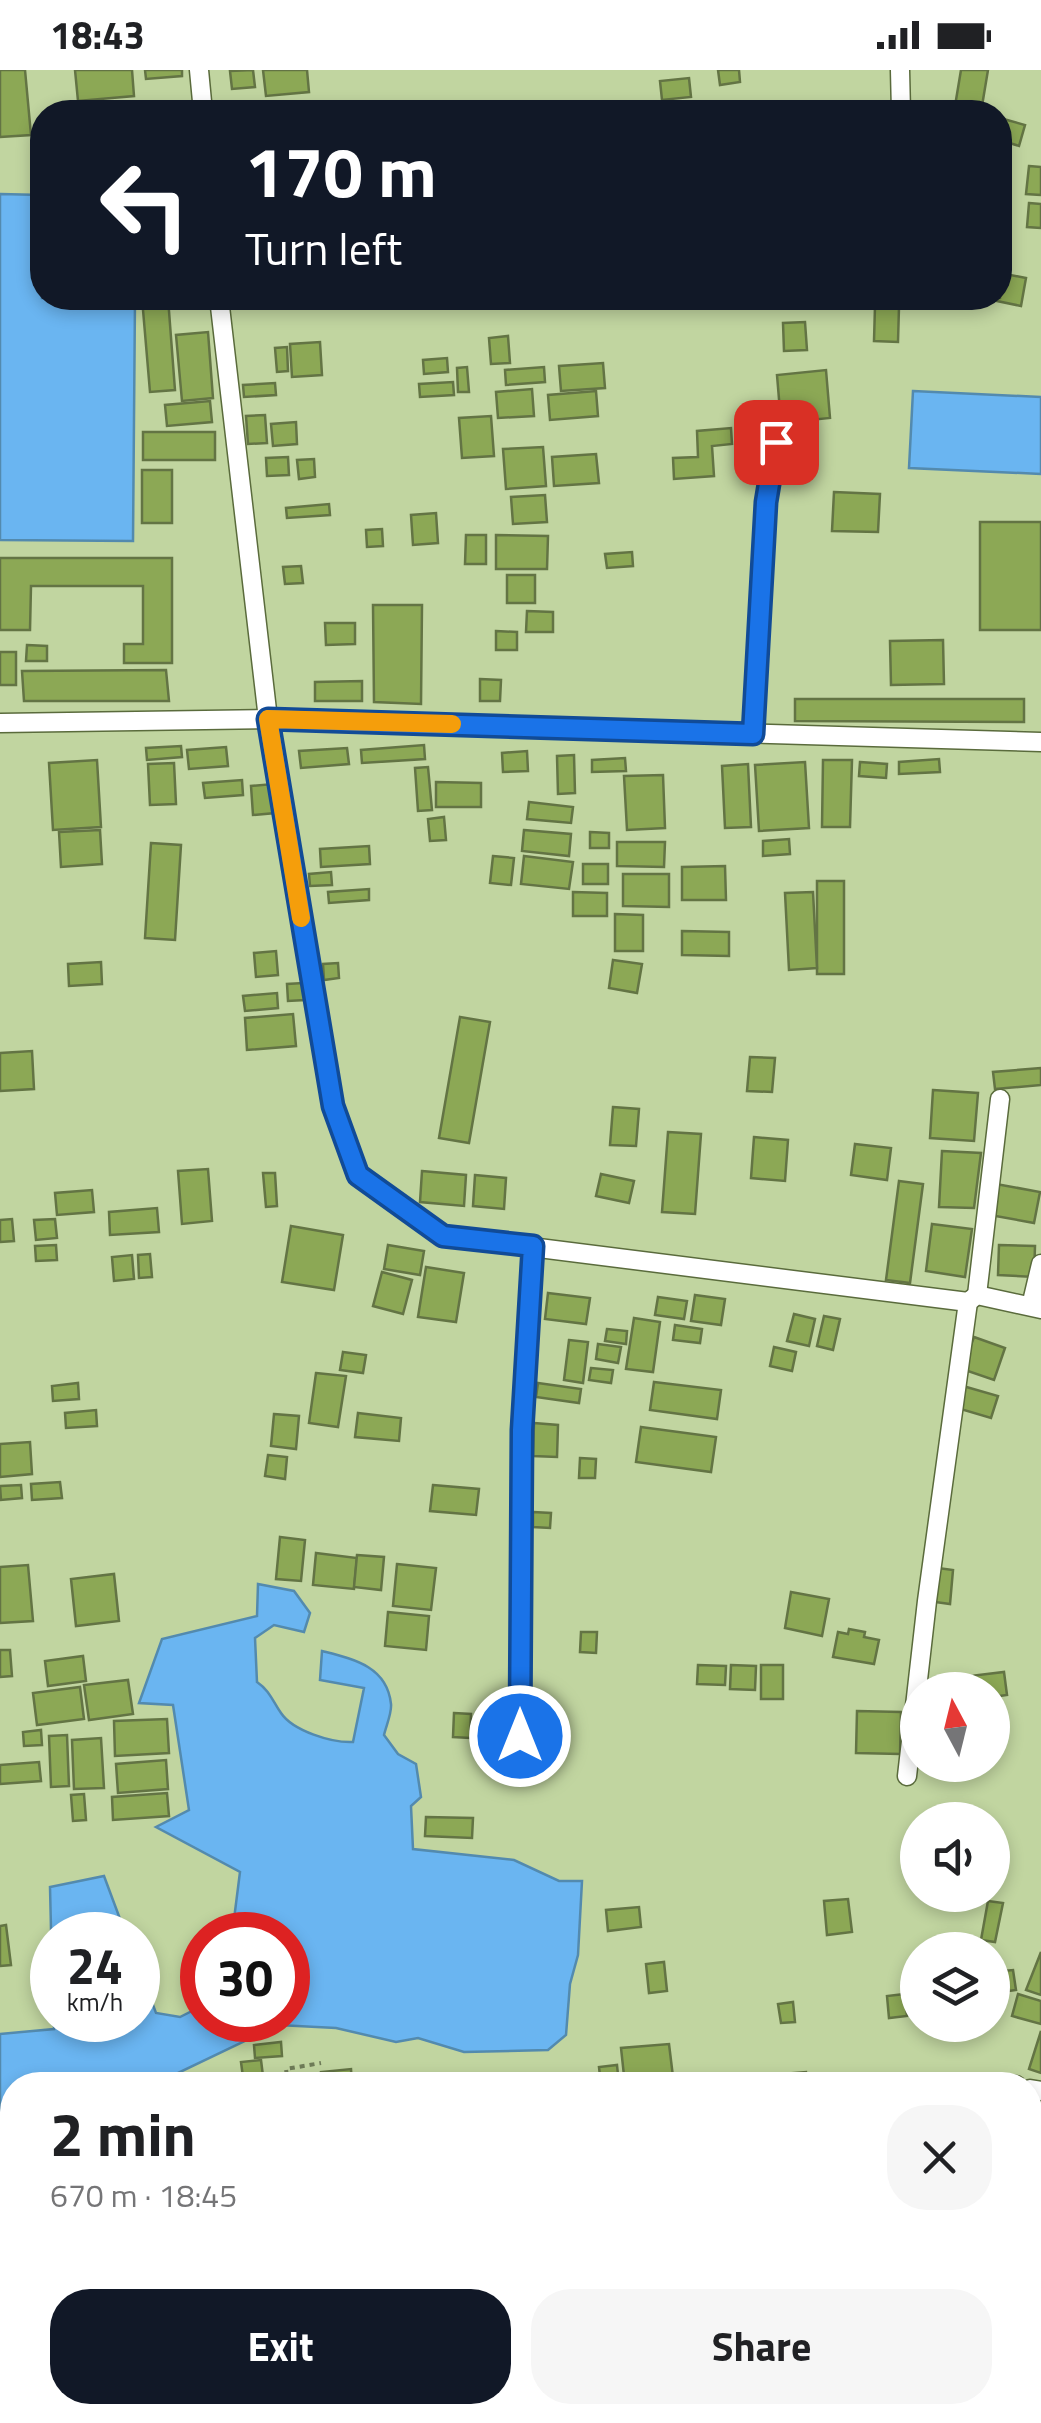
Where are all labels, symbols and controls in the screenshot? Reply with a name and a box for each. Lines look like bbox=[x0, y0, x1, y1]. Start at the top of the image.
text: 18:43 bbox=[50, 6, 145, 64]
text: 170 m bbox=[245, 118, 437, 224]
icon: left bbox=[80, 140, 210, 270]
text: Turn left bbox=[245, 214, 402, 282]
pin bbox=[734, 400, 819, 485]
icon: arrive bbox=[749, 415, 804, 470]
north arrow bbox=[900, 1672, 1010, 1782]
map controls bbox=[900, 1672, 1010, 2042]
position arrow bbox=[468, 1684, 572, 1788]
button: sound bbox=[900, 1802, 1010, 1912]
speed limit sign: 30 bbox=[180, 1912, 310, 2042]
text: 24 bbox=[67, 1927, 123, 2003]
button: layers bbox=[900, 1932, 1010, 2042]
text: km/h bbox=[67, 1983, 123, 2021]
text: 2 min bbox=[50, 2088, 196, 2179]
button: close bbox=[887, 2105, 992, 2210]
text: 670 m · 18:45 bbox=[50, 2171, 237, 2219]
button: Exit bbox=[50, 2289, 511, 2404]
button: Share bbox=[531, 2289, 992, 2404]

